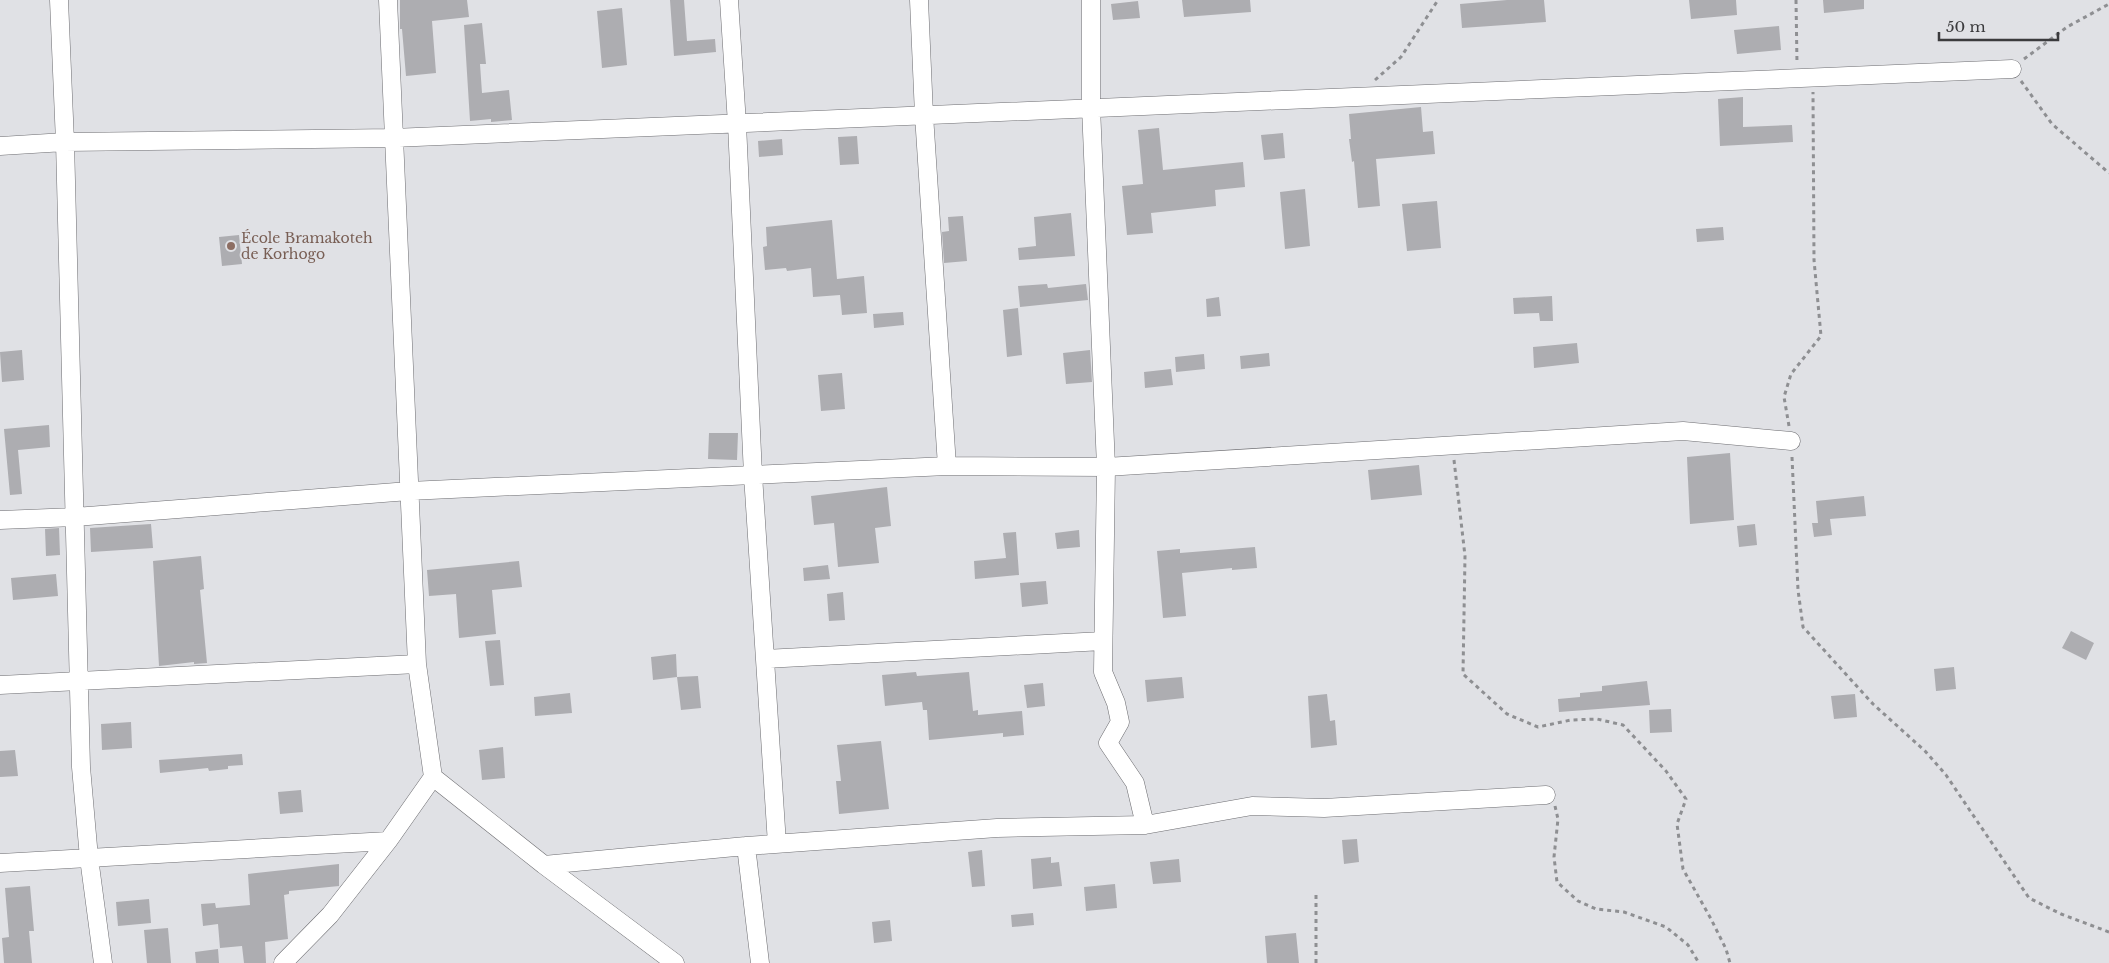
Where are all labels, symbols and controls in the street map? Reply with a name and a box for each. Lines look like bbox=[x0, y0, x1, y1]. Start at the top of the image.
scale bar bbox=[1939, 10, 2058, 42]
text: 50 m bbox=[1946, 17, 1986, 36]
place label: École Bramakoteh de Korhogo bbox=[241, 229, 373, 263]
marker: École Bramakoteh de Korhogo bbox=[225, 240, 237, 252]

